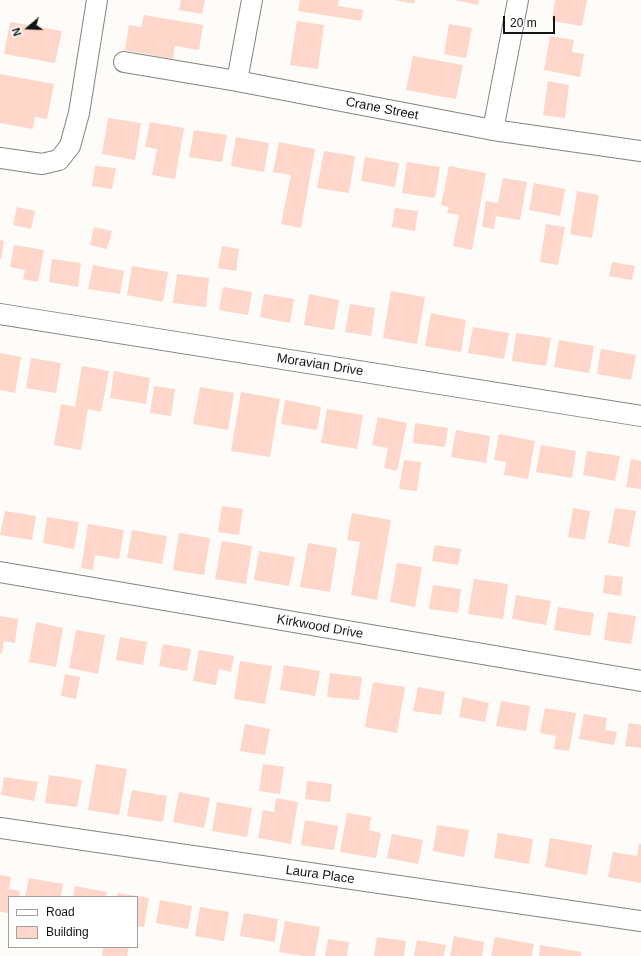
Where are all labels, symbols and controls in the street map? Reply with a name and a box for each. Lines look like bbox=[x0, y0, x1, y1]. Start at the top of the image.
north arrow bbox=[8, 8, 48, 48]
scale bar bbox=[505, 8, 557, 34]
text: 20 m bbox=[510, 16, 537, 30]
text: N bbox=[10, 26, 24, 38]
street label: Crane Street bbox=[344, 94, 420, 124]
street label: Moravian Drive bbox=[276, 350, 364, 380]
street label: Kirkwood Drive bbox=[276, 612, 364, 642]
street label: Laura Place bbox=[285, 862, 355, 888]
legend bbox=[8, 896, 138, 948]
text: Road bbox=[46, 905, 75, 919]
text: Building bbox=[46, 925, 89, 939]

